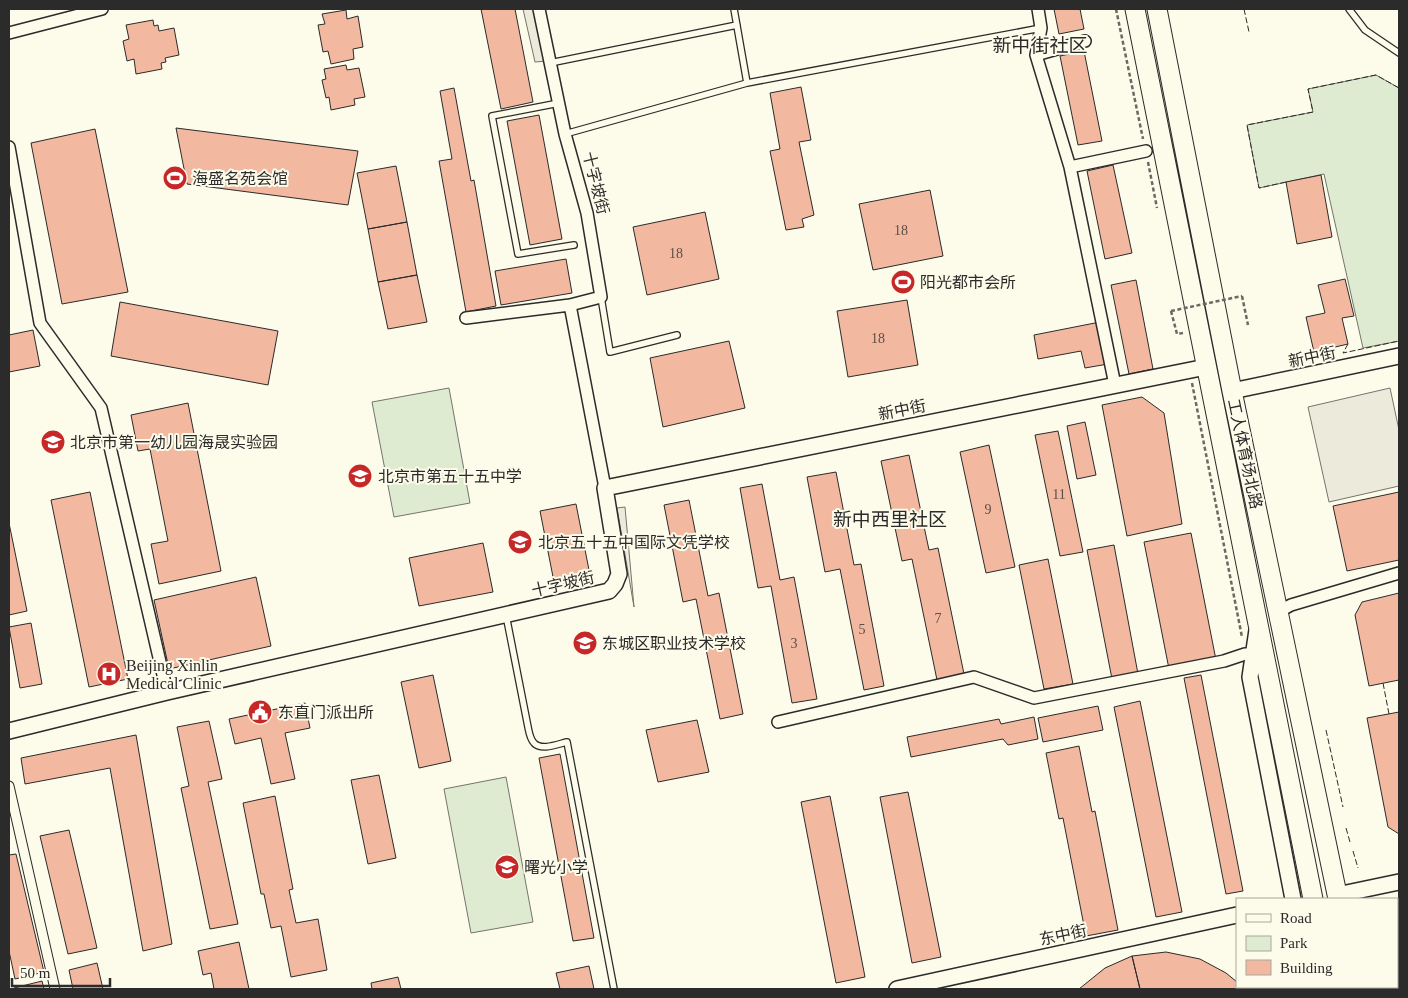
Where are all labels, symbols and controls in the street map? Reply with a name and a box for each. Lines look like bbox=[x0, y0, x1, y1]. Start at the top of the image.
district label: 新中街社区 bbox=[992, 35, 1088, 56]
street label: 十字坡街 bbox=[580, 150, 612, 216]
sports icon: 海盛名苑会馆 bbox=[162, 165, 188, 191]
place label: 海盛名苑会馆 bbox=[192, 170, 288, 187]
house number: 18 bbox=[894, 223, 908, 238]
house number: 18 bbox=[669, 246, 683, 261]
sports icon: 阳光都市会所 bbox=[890, 269, 916, 295]
place label: 阳光都市会所 bbox=[920, 274, 1016, 291]
house number: 18 bbox=[871, 331, 885, 346]
street label: 新中街 bbox=[1287, 344, 1337, 370]
street label: 新中街 bbox=[877, 397, 927, 423]
street label: 工人体育场北路 bbox=[1225, 397, 1265, 511]
school or university icon: 北京市第一幼儿园海晟实验园 bbox=[40, 429, 66, 455]
place label: 北京市第一幼儿园海晟实验园 bbox=[70, 434, 278, 451]
school or university icon: 北京市第五十五中学 bbox=[347, 463, 373, 489]
place label: 北京市第五十五中学 bbox=[378, 468, 522, 485]
house number: 11 bbox=[1052, 487, 1066, 502]
house number: 9 bbox=[985, 502, 992, 517]
district label: 新中西里社区 bbox=[833, 509, 947, 530]
school or university icon: 北京五十五中国际文凭学校 bbox=[507, 529, 533, 555]
place label: 北京五十五中国际文凭学校 bbox=[538, 534, 730, 551]
street label: 十字坡街 bbox=[530, 569, 596, 599]
house number: 7 bbox=[935, 611, 942, 626]
house number: 5 bbox=[859, 622, 866, 637]
school or university icon: 东城区职业技术学校 bbox=[572, 630, 598, 656]
place label: 东城区职业技术学校 bbox=[602, 635, 746, 652]
house number: 3 bbox=[791, 636, 798, 651]
place label: Beijing Xinlin Medical Clinic bbox=[126, 657, 222, 692]
hospital icon: Beijing Xinlin Medical Clinic bbox=[96, 661, 122, 687]
public building icon: 东直门派出所 bbox=[247, 699, 273, 725]
place label: 东直门派出所 bbox=[278, 704, 374, 721]
school or university icon: 曙光小学 bbox=[494, 854, 520, 880]
place label: 曙光小学 bbox=[524, 859, 588, 876]
legend bbox=[1236, 898, 1398, 988]
text: Road bbox=[1280, 910, 1312, 926]
street label: 东中街 bbox=[1038, 922, 1088, 948]
text: Park bbox=[1280, 935, 1308, 951]
scale bar bbox=[12, 956, 110, 988]
text: Building bbox=[1280, 960, 1333, 976]
text: 50 m bbox=[20, 965, 51, 981]

